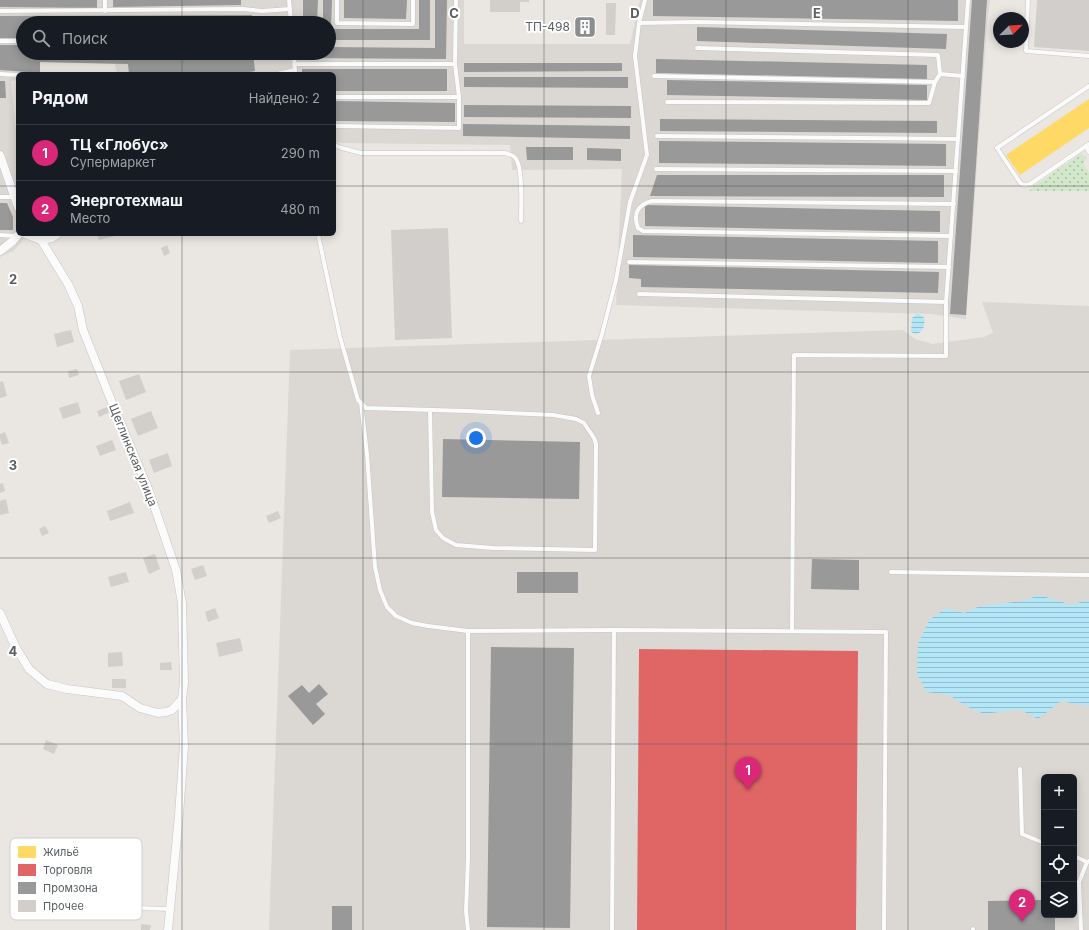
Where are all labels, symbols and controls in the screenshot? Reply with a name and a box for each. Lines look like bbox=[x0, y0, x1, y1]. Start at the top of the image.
text: C bbox=[449, 5, 459, 21]
text: D bbox=[630, 5, 640, 21]
text: E bbox=[813, 5, 821, 21]
north arrow bbox=[993, 12, 1029, 48]
building icon: ТП-498 bbox=[572, 14, 598, 40]
search box bbox=[16, 16, 336, 60]
place label: ТП-498 bbox=[525, 19, 570, 34]
icon: search bbox=[30, 27, 52, 49]
text: Поиск bbox=[62, 29, 108, 48]
text: Рядом bbox=[32, 88, 88, 108]
text: Найдено: 2 bbox=[249, 90, 320, 106]
text: ТЦ «Глобус» bbox=[70, 135, 169, 154]
text: 1 bbox=[42, 145, 48, 161]
text: 290 m bbox=[281, 145, 320, 161]
text: Супермаркет bbox=[70, 154, 156, 170]
text: Энерготехмаш bbox=[70, 191, 183, 210]
text: 2 bbox=[41, 201, 49, 217]
text: 480 m bbox=[280, 201, 320, 217]
text: Место bbox=[70, 210, 110, 226]
text: 2 bbox=[9, 271, 17, 287]
street label: Щеглинская улица bbox=[106, 401, 161, 508]
your location bbox=[466, 428, 486, 448]
text: 3 bbox=[9, 457, 17, 473]
text: 4 bbox=[9, 643, 18, 659]
pin: 1 bbox=[735, 757, 761, 790]
map controls bbox=[1041, 774, 1077, 918]
button: + bbox=[1041, 774, 1077, 810]
button: − bbox=[1041, 810, 1077, 846]
legend bbox=[10, 838, 142, 920]
text: Жильё bbox=[43, 845, 79, 859]
button: locate bbox=[1041, 846, 1077, 882]
text: Торговля bbox=[43, 863, 92, 877]
text: Промзона bbox=[43, 881, 98, 895]
button: layers bbox=[1041, 882, 1077, 918]
pin: 2 bbox=[1009, 889, 1035, 922]
text: Прочее bbox=[43, 899, 84, 913]

